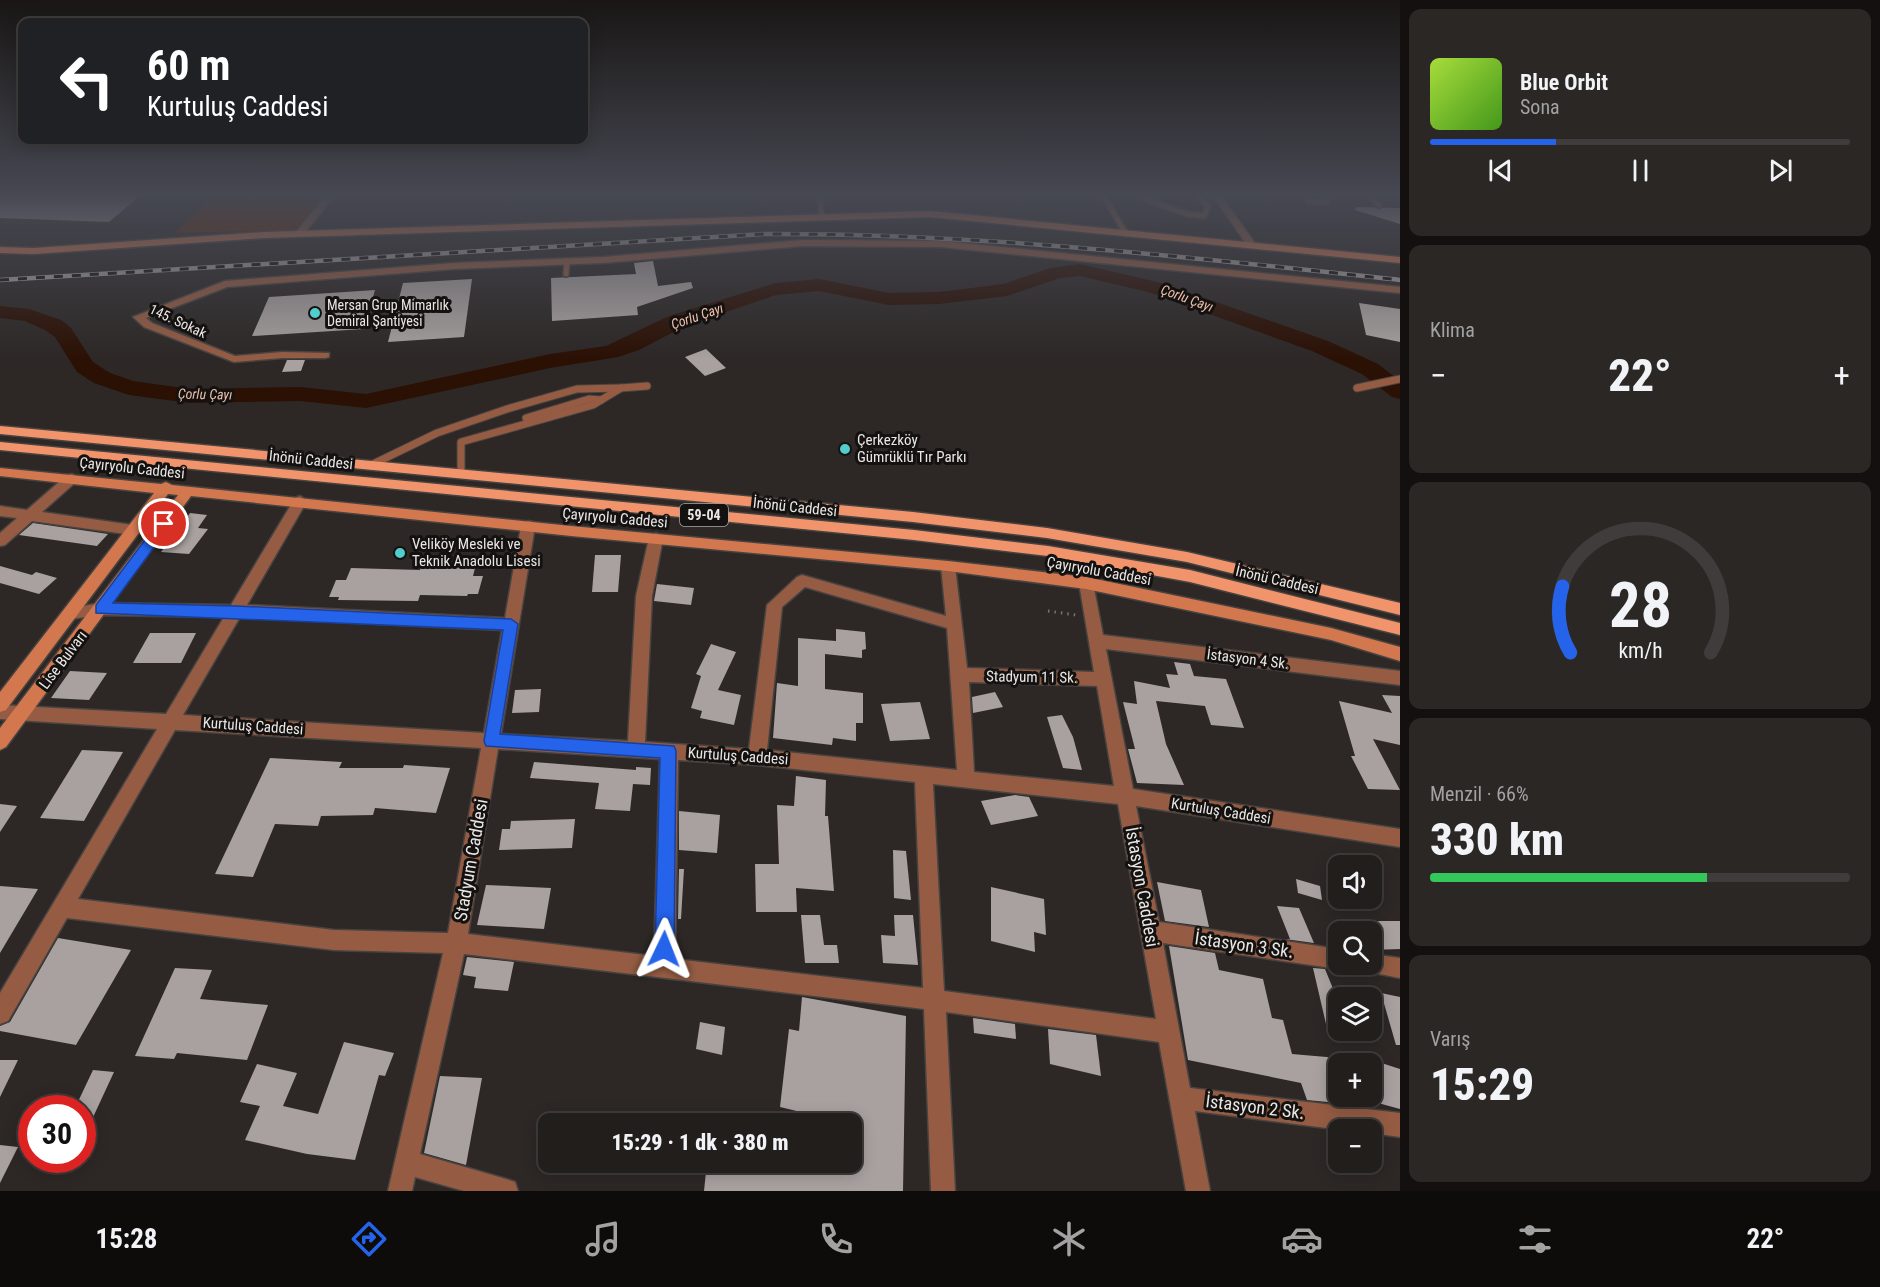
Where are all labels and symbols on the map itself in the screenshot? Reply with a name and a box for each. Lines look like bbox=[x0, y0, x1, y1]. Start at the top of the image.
water label: Çorlu Çayı bbox=[1159, 281, 1215, 315]
place label: Mersan Grup Mimarlık Demiral Şantiyesi bbox=[327, 297, 450, 329]
water label: Çorlu Çayı bbox=[669, 300, 725, 332]
street label: 145. Sokak bbox=[147, 301, 210, 341]
marker: Mersan Grup Mimarlık Demiral Şantiyesi bbox=[308, 306, 322, 320]
water label: Çorlu Çayı bbox=[178, 386, 232, 402]
place label: Çerkezköy Gümrüklü Tır Parkı bbox=[857, 431, 966, 466]
marker: Çerkezköy Gümrüklü Tır Parkı bbox=[838, 442, 852, 456]
street label: İnönü Caddesi bbox=[268, 447, 354, 473]
street label: Çayıryolu Caddesi bbox=[78, 454, 186, 482]
street label: İnönü Caddesi bbox=[752, 494, 838, 520]
pin bbox=[138, 498, 189, 549]
street label: Çayıryolu Caddesi bbox=[562, 504, 668, 532]
road number: 59-04 bbox=[680, 504, 728, 526]
place label: Veliköy Mesleki ve Teknik Anadolu Lisesi bbox=[412, 535, 541, 570]
marker: Veliköy Mesleki ve Teknik Anadolu Lisesi bbox=[393, 546, 407, 560]
street label: Çayıryolu Caddesi bbox=[1045, 553, 1153, 589]
street label: İnönü Caddesi bbox=[1234, 562, 1320, 598]
street label: Lise Bulvarı bbox=[35, 627, 91, 693]
street label: İstasyon 4 Sk. bbox=[1206, 645, 1290, 673]
street label: Stadyum 11 Sk. bbox=[986, 667, 1078, 687]
street label: Kurtuluş Caddesi bbox=[202, 714, 304, 738]
street label: Kurtuluş Caddesi bbox=[687, 744, 789, 768]
street label: Kurtuluş Caddesi bbox=[1170, 794, 1272, 828]
street label: Stadyum Caddesi bbox=[449, 797, 492, 923]
street label: İstasyon Caddesi bbox=[1122, 825, 1163, 949]
position arrow bbox=[632, 917, 696, 981]
street label: İstasyon 3 Sk. bbox=[1193, 927, 1295, 962]
street label: İstasyon 2 Sk. bbox=[1204, 1090, 1306, 1123]
speed limit sign: 30 bbox=[18, 1095, 96, 1173]

